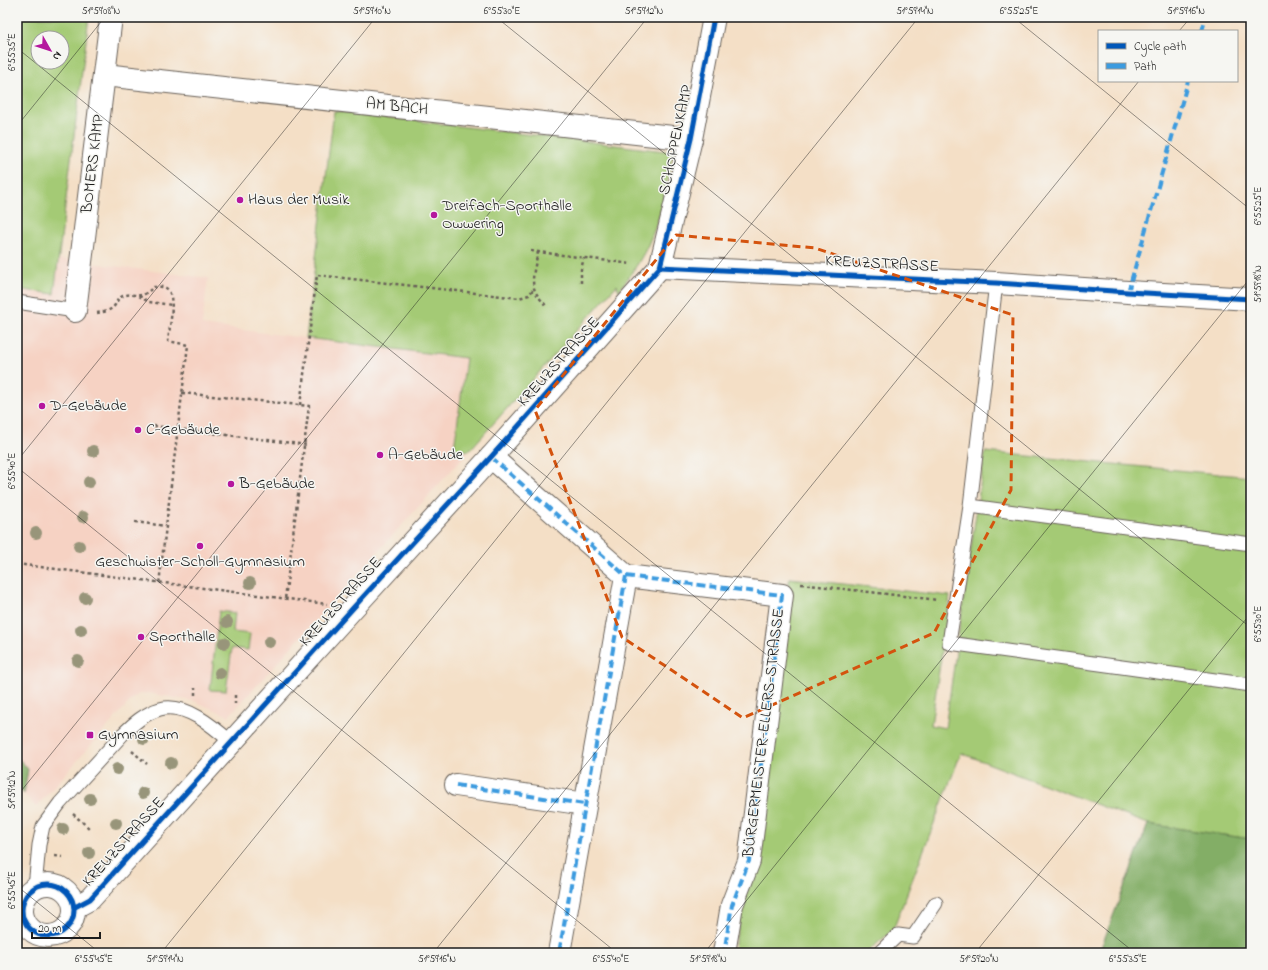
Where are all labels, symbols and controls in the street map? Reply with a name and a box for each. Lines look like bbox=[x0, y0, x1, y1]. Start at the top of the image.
text: 51°59'08"N bbox=[82, 4, 121, 19]
text: 51°59'10"N bbox=[353, 4, 391, 19]
text: 6°55'30"E bbox=[484, 4, 520, 19]
text: 51°59'12"N bbox=[625, 4, 664, 19]
text: 51°59'14"N bbox=[896, 4, 934, 19]
text: 6°55'25"E bbox=[1000, 4, 1038, 19]
text: 51°59'16"N bbox=[1167, 4, 1205, 19]
north arrow bbox=[30, 30, 70, 70]
legend bbox=[1098, 30, 1238, 82]
text: 6°55'35"E bbox=[5, 33, 20, 71]
text: Cycle path bbox=[1134, 38, 1186, 57]
text: N bbox=[48, 48, 66, 64]
text: Path bbox=[1134, 58, 1157, 76]
street label: SCHOPPENKAMP bbox=[653, 82, 699, 197]
street label: AM BACH bbox=[365, 92, 429, 122]
street label: BOMERS KAMP bbox=[75, 113, 111, 216]
text: 6°55'25"E bbox=[1251, 187, 1266, 225]
place label: Haus der Musik bbox=[248, 188, 350, 212]
place label: Dreifach-Sporthalle Owwering bbox=[441, 194, 573, 236]
marker: Haus der Musik bbox=[235, 195, 245, 205]
marker: Dreifach-Sporthalle Owwering bbox=[429, 210, 439, 220]
street label: KREUZSTRASSE bbox=[825, 249, 939, 279]
text: 51°59'18"N bbox=[1251, 265, 1266, 303]
street label: KREUZSTRASSE bbox=[512, 312, 606, 412]
place label: D-Gebäude bbox=[49, 394, 128, 418]
marker: D-Gebäude bbox=[37, 401, 47, 411]
place label: C-Gebäude bbox=[146, 418, 221, 442]
marker: C-Gebäude bbox=[133, 425, 143, 435]
place label: A-Gebäude bbox=[388, 443, 464, 467]
marker: A-Gebäude bbox=[375, 450, 385, 460]
text: 6°55'40"E bbox=[5, 453, 20, 489]
place label: B-Gebäude bbox=[238, 472, 316, 496]
marker: B-Gebäude bbox=[226, 479, 236, 489]
marker: Geschwister-Scholl-Gymnasium bbox=[195, 541, 205, 551]
place label: Geschwister-Scholl-Gymnasium bbox=[95, 550, 305, 574]
street label: KREUZSTRASSE bbox=[294, 552, 388, 652]
text: 6°55'30"E bbox=[1251, 606, 1266, 642]
street label: BÜRGERMEISTER-ELLERS-STRASSE bbox=[737, 607, 791, 860]
place label: Sporthalle bbox=[149, 625, 216, 649]
marker: Sporthalle bbox=[136, 632, 146, 642]
place label: Gymnasium bbox=[98, 723, 178, 747]
marker: Gymnasium bbox=[85, 730, 95, 740]
text: 51°59'12"N bbox=[5, 770, 20, 809]
street label: KREUZSTRASSE bbox=[77, 792, 171, 892]
text: 6°55'45"E bbox=[5, 871, 20, 909]
scale bar bbox=[32, 914, 100, 940]
text: 20 m bbox=[38, 920, 61, 938]
text: 6°55'45"E bbox=[75, 952, 113, 967]
text: 51°59'14"N bbox=[146, 952, 184, 967]
text: 51°59'16"N bbox=[418, 952, 456, 967]
text: 6°55'40"E bbox=[593, 952, 629, 967]
text: 51°59'18"N bbox=[689, 952, 727, 967]
text: 51°59'20"N bbox=[959, 952, 999, 967]
text: 6°55'35"E bbox=[1109, 952, 1147, 967]

